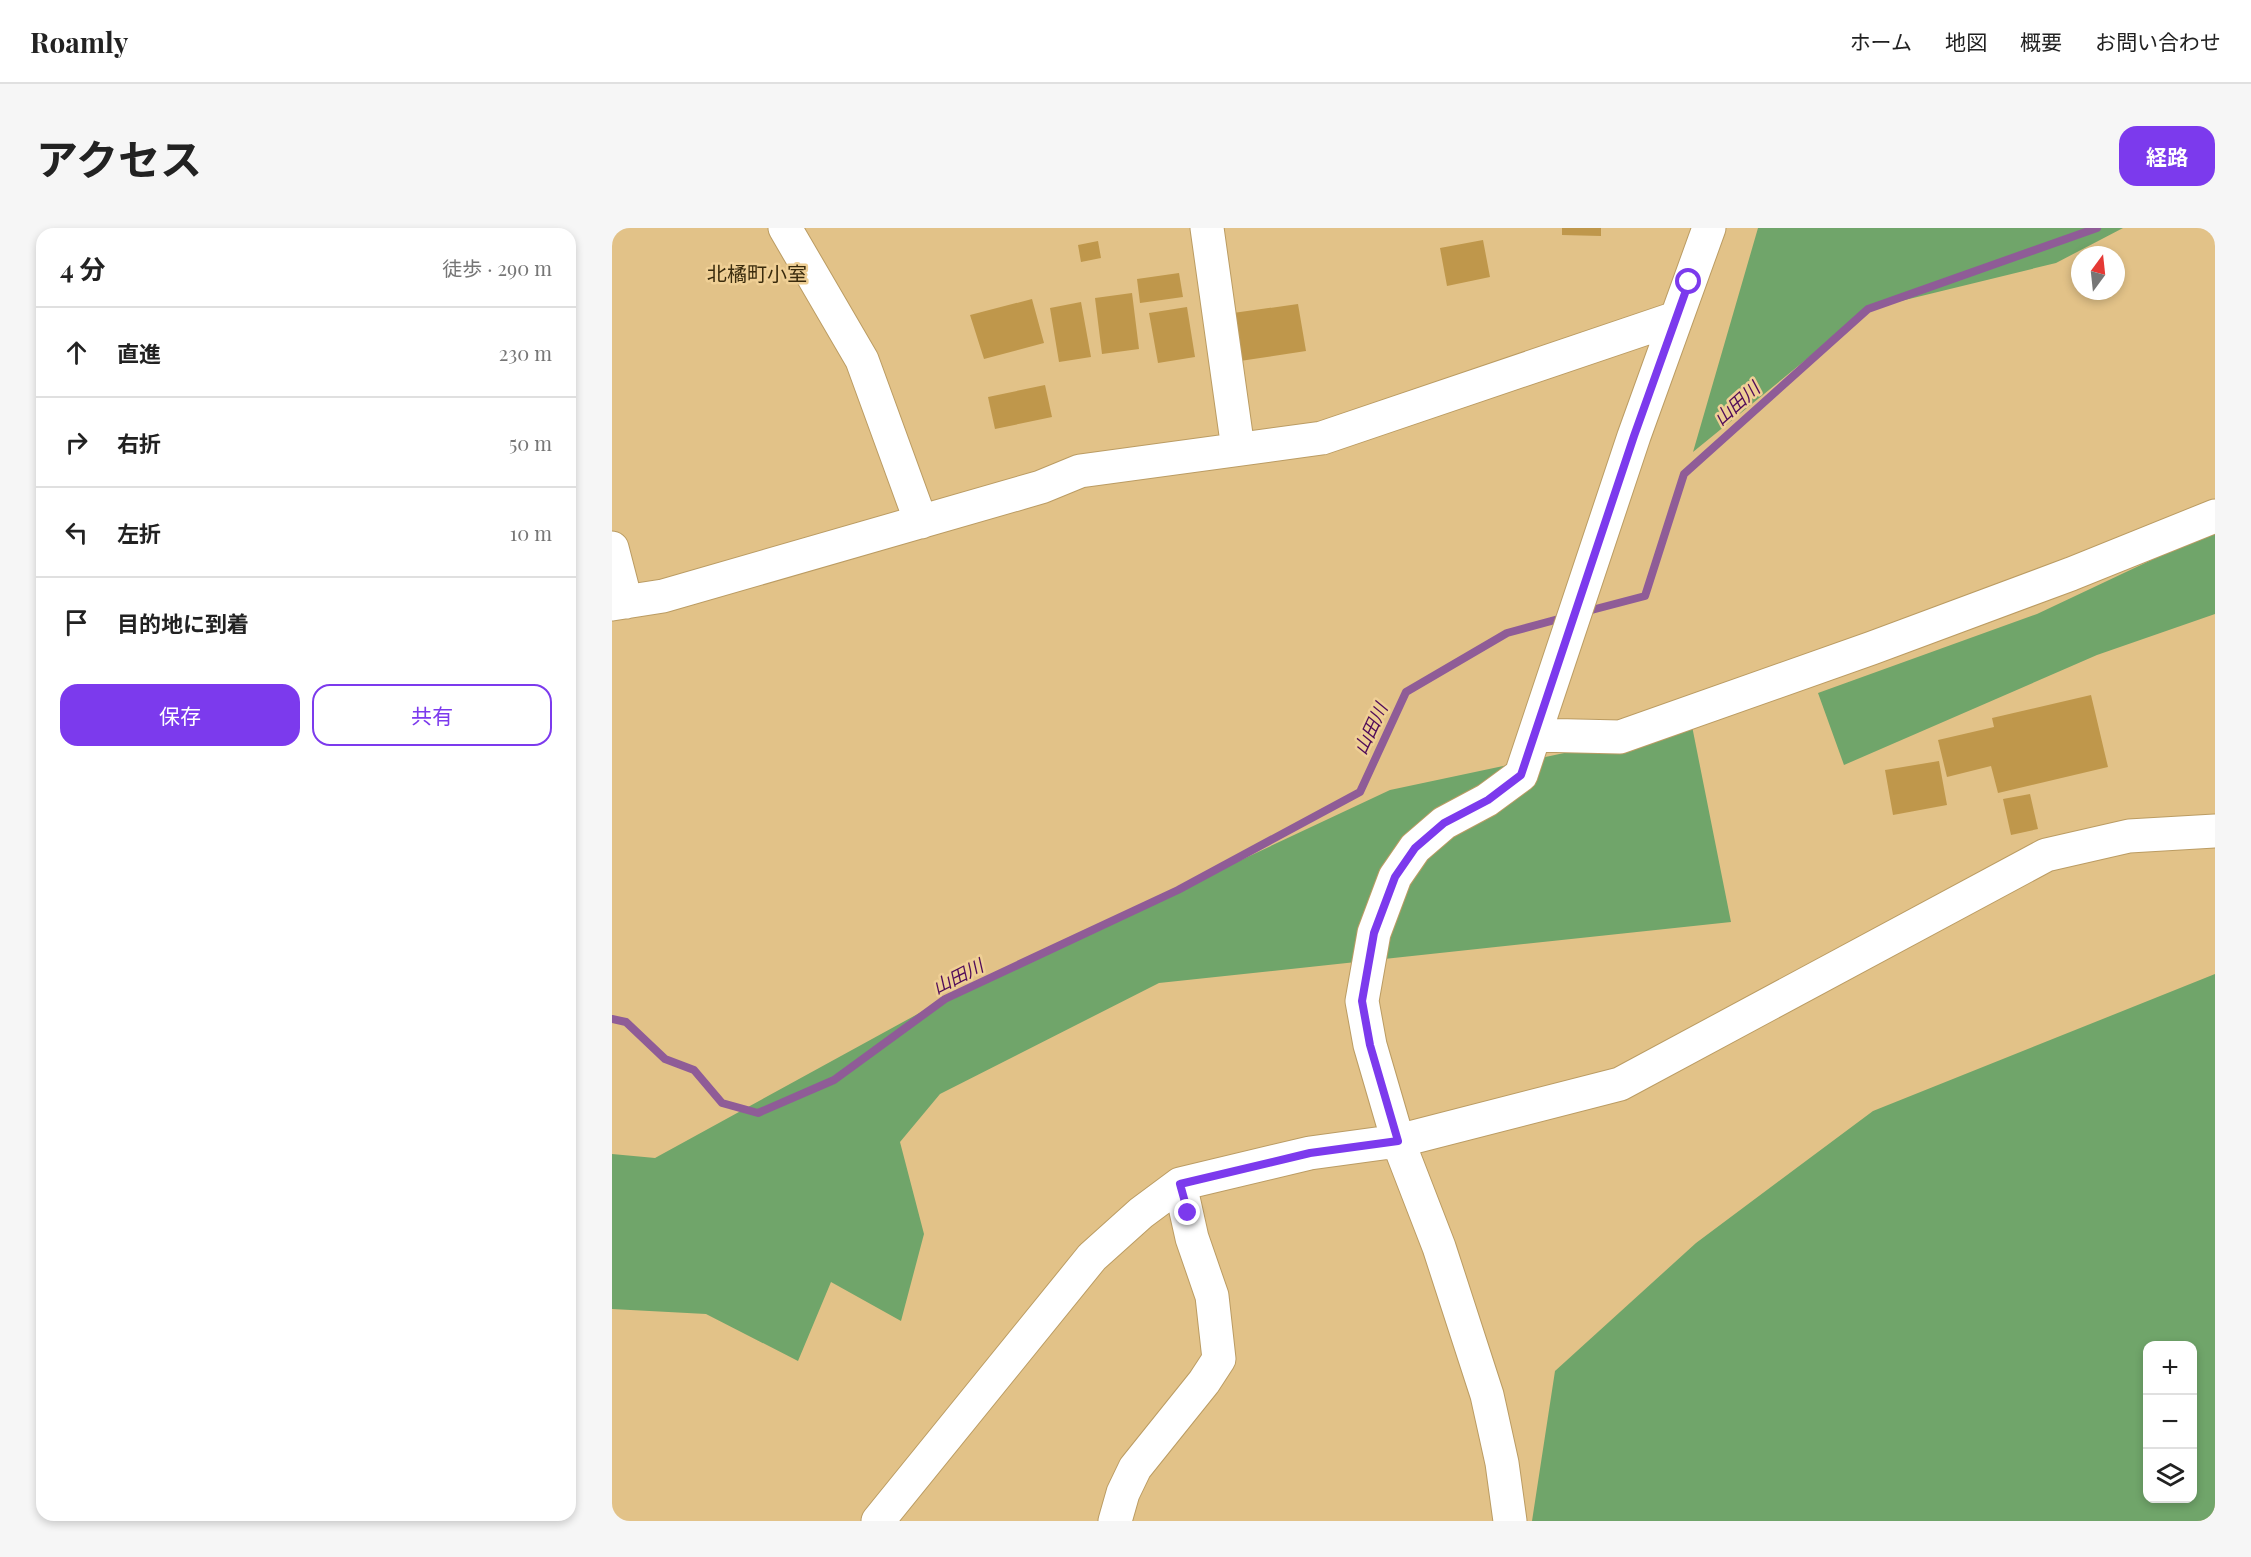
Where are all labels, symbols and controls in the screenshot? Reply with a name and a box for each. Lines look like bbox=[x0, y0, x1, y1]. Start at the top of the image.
text: Roamly bbox=[30, 23, 128, 60]
text: ホーム bbox=[1850, 27, 1912, 55]
text: 地図 bbox=[1945, 27, 1987, 55]
text: 概要 bbox=[2020, 27, 2062, 55]
text: お問い合わせ bbox=[2095, 27, 2221, 55]
button: 経路 bbox=[2119, 126, 2215, 186]
text: アクセス bbox=[36, 130, 202, 186]
north arrow bbox=[2071, 246, 2125, 300]
text: 4 分 bbox=[60, 251, 106, 286]
text: 徒歩 · 290 m bbox=[442, 254, 552, 281]
district label: 北橘町小室 bbox=[707, 259, 807, 286]
route start bbox=[1675, 268, 1701, 294]
icon: ahead bbox=[60, 336, 93, 369]
text: 直進 bbox=[117, 338, 161, 368]
text: 230 m bbox=[499, 339, 552, 366]
water label: 山田川 bbox=[1708, 375, 1766, 430]
icon: right bbox=[60, 426, 93, 459]
text: 右折 bbox=[117, 428, 161, 458]
text: 50 m bbox=[509, 429, 552, 456]
icon: left bbox=[60, 516, 93, 549]
text: 左折 bbox=[117, 518, 161, 548]
text: 10 m bbox=[510, 519, 552, 546]
icon: arrive bbox=[60, 606, 93, 639]
text: 目的地に到着 bbox=[117, 608, 249, 638]
button: 保存 bbox=[60, 684, 300, 746]
button: 共有 bbox=[312, 684, 552, 746]
water label: 山田川 bbox=[1348, 697, 1393, 758]
water label: 山田川 bbox=[928, 952, 989, 999]
route end bbox=[1174, 1199, 1200, 1225]
map controls bbox=[2143, 1341, 2197, 1503]
button: + bbox=[2143, 1341, 2197, 1395]
button: − bbox=[2143, 1395, 2197, 1449]
button: layers bbox=[2143, 1449, 2197, 1503]

